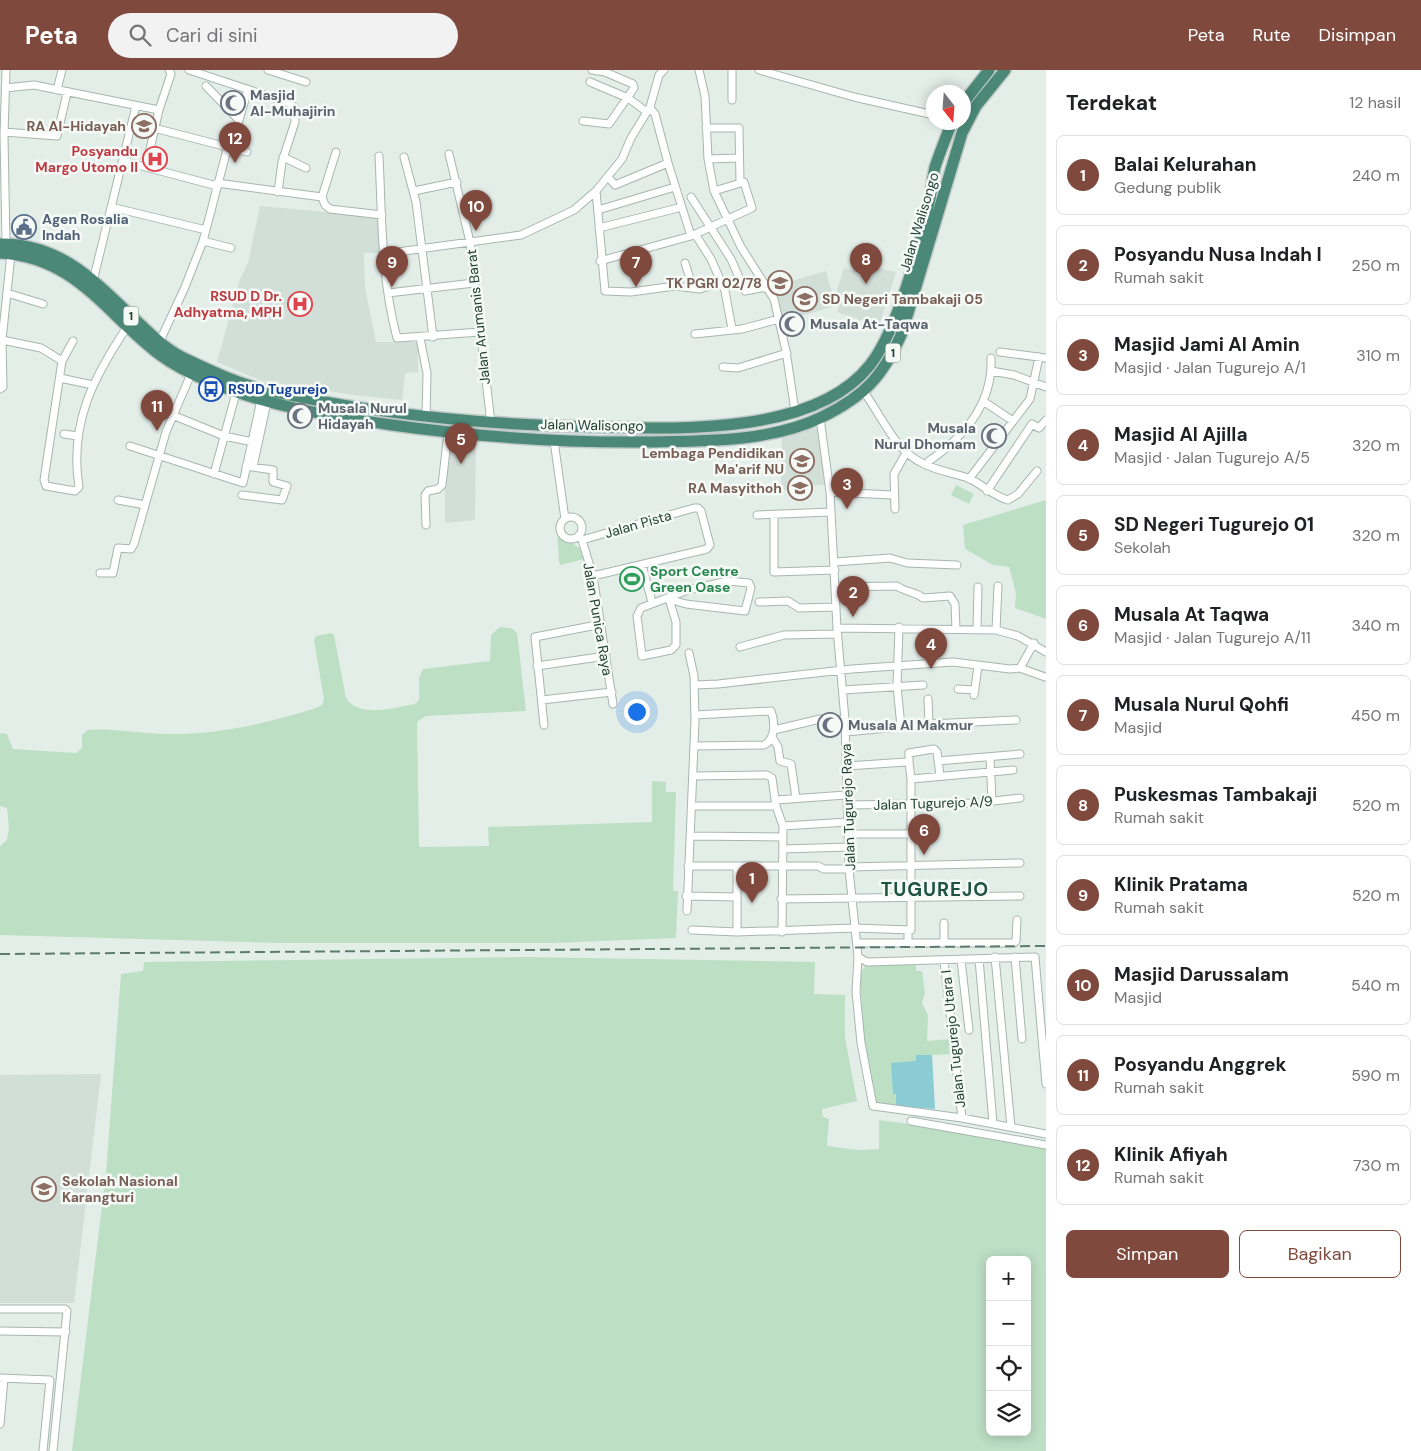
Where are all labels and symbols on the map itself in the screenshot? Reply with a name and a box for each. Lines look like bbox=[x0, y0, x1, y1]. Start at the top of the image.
north arrow bbox=[926, 85, 971, 130]
place label: Masjid Al-Muhajirin bbox=[250, 86, 335, 120]
mosque icon: Masjid Al-Muhajirin bbox=[220, 90, 246, 116]
school or university icon: RA Al-Hidayah bbox=[131, 113, 157, 139]
place label: RA Al-Hidayah bbox=[27, 117, 126, 135]
pin: 12 bbox=[219, 122, 251, 163]
place label: Posyandu Margo Utomo II bbox=[35, 142, 138, 176]
hospital icon: Posyandu Margo Utomo II bbox=[142, 146, 168, 172]
street label: Jalan Walisongo bbox=[895, 170, 943, 274]
pin: 10 bbox=[460, 190, 492, 231]
place label: Agen Rosalia Indah bbox=[42, 210, 129, 244]
public building icon: Agen Rosalia Indah bbox=[11, 214, 37, 240]
pin: 8 bbox=[850, 243, 882, 284]
pin: 9 bbox=[376, 246, 408, 287]
pin: 7 bbox=[620, 246, 652, 287]
street label: Jalan Arumanis Barat bbox=[462, 248, 494, 386]
school or university icon: TK PGRI 02/78 bbox=[767, 270, 793, 296]
place label: TK PGRI 02/78 bbox=[666, 274, 762, 292]
school or university icon: SD Negeri Tambakaji 05 bbox=[792, 286, 818, 312]
place label: RSUD D Dr. Adhyatma, MPH bbox=[174, 287, 282, 321]
place label: SD Negeri Tambakaji 05 bbox=[822, 290, 983, 308]
hospital icon: RSUD D Dr. Adhyatma, MPH bbox=[287, 291, 313, 317]
road number: 1 bbox=[124, 307, 138, 326]
mosque icon: Musala At-Taqwa bbox=[779, 311, 805, 337]
place label: Musala At-Taqwa bbox=[810, 315, 928, 333]
road number: 1 bbox=[886, 344, 900, 362]
bus stop icon: RSUD Tugurejo bbox=[198, 376, 224, 402]
place label: RSUD Tugurejo bbox=[228, 380, 328, 398]
pin: 11 bbox=[141, 390, 173, 431]
place label: Musala Nurul Hidayah bbox=[318, 399, 407, 433]
mosque icon: Musala Nurul Hidayah bbox=[287, 403, 313, 429]
street label: Jalan Walisongo bbox=[540, 415, 644, 435]
place label: Musala Nurul Dhomam bbox=[874, 419, 976, 453]
pin: 5 bbox=[445, 423, 477, 464]
mosque icon: Musala Nurul Dhomam bbox=[981, 423, 1007, 449]
place label: Lembaga Pendidikan Ma'arif NU bbox=[642, 444, 784, 478]
school or university icon: Lembaga Pendidikan Ma'arif NU bbox=[789, 448, 815, 474]
pin: 3 bbox=[831, 468, 863, 509]
school or university icon: RA Masyithoh bbox=[787, 475, 813, 501]
place label: RA Masyithoh bbox=[688, 479, 782, 497]
street label: Jalan Pista bbox=[603, 506, 673, 542]
street label: Jalan Punica Raya bbox=[579, 561, 617, 677]
place label: Sport Centre Green Oase bbox=[650, 562, 739, 596]
sports icon: Sport Centre Green Oase bbox=[619, 566, 645, 592]
pin: 2 bbox=[837, 576, 869, 617]
pin: 4 bbox=[915, 628, 947, 669]
your location bbox=[624, 699, 650, 725]
mosque icon: Musala Al Makmur bbox=[817, 712, 843, 738]
place label: Musala Al Makmur bbox=[848, 716, 973, 734]
street label: Jalan Tugurejo Raya bbox=[837, 743, 859, 871]
street label: Jalan Tugurejo A/9 bbox=[873, 792, 993, 814]
pin: 6 bbox=[908, 814, 940, 855]
pin: 1 bbox=[736, 862, 768, 903]
district label: TUGUREJO bbox=[881, 877, 989, 902]
street label: Jalan Tugurejo Utara I bbox=[937, 969, 969, 1109]
place label: Sekolah Nasional Karangturi bbox=[62, 1172, 178, 1206]
school or university icon: Sekolah Nasional Karangturi bbox=[31, 1176, 57, 1202]

